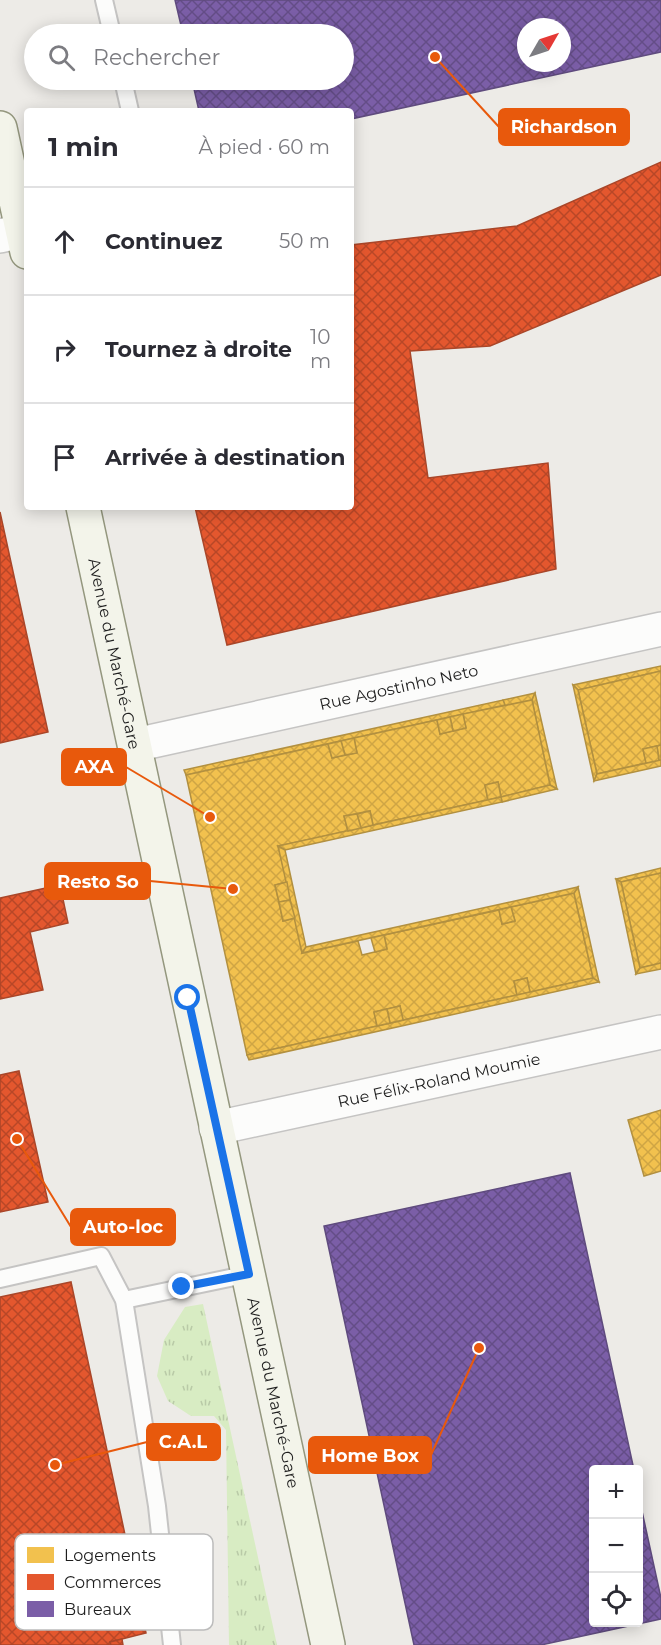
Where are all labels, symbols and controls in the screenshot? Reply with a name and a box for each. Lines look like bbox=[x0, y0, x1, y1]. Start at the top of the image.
north arrow bbox=[517, 18, 571, 72]
search box bbox=[24, 24, 354, 90]
icon: search bbox=[45, 41, 78, 74]
text: Rechercher bbox=[93, 44, 220, 71]
callout: Richardson bbox=[499, 109, 629, 145]
text: Richardson bbox=[511, 116, 617, 138]
text: 1 min bbox=[48, 131, 119, 163]
text: À pied · 60 m bbox=[198, 135, 330, 159]
icon: ahead bbox=[48, 225, 81, 258]
text: Continuez bbox=[105, 228, 222, 255]
text: 50 m bbox=[279, 229, 330, 253]
text: 10 m bbox=[310, 325, 331, 373]
icon: right bbox=[48, 333, 81, 366]
text: Tournez à droite bbox=[105, 336, 292, 363]
icon: arrive bbox=[48, 441, 81, 474]
text: Arrivée à destination bbox=[105, 444, 345, 471]
street label: Avenue du Marché-Gare bbox=[84, 556, 144, 751]
street label: Rue Agostinho Neto bbox=[318, 661, 480, 714]
callout: AXA bbox=[62, 749, 126, 785]
text: AXA bbox=[73, 756, 114, 778]
callout: Resto So bbox=[45, 863, 150, 899]
text: Resto So bbox=[57, 871, 139, 893]
route start bbox=[174, 984, 200, 1010]
street label: Rue Félix-Roland Moumie bbox=[336, 1049, 542, 1112]
callout: Auto-loc bbox=[71, 1209, 175, 1245]
text: Auto-loc bbox=[82, 1216, 163, 1238]
route end bbox=[168, 1273, 194, 1299]
street label: Avenue du Marché-Gare bbox=[243, 1296, 303, 1490]
callout: C.A.L bbox=[147, 1424, 220, 1460]
text: C.A.L bbox=[159, 1431, 207, 1453]
callout: Home Box bbox=[309, 1437, 431, 1473]
text: Home Box bbox=[321, 1445, 419, 1467]
map controls bbox=[589, 1465, 643, 1627]
button: + bbox=[589, 1465, 643, 1519]
button: − bbox=[589, 1519, 643, 1573]
legend bbox=[15, 1534, 213, 1630]
text: Logements bbox=[64, 1546, 156, 1565]
text: Commerces bbox=[64, 1573, 161, 1592]
button: locate bbox=[589, 1573, 643, 1627]
text: Bureaux bbox=[64, 1600, 132, 1619]

